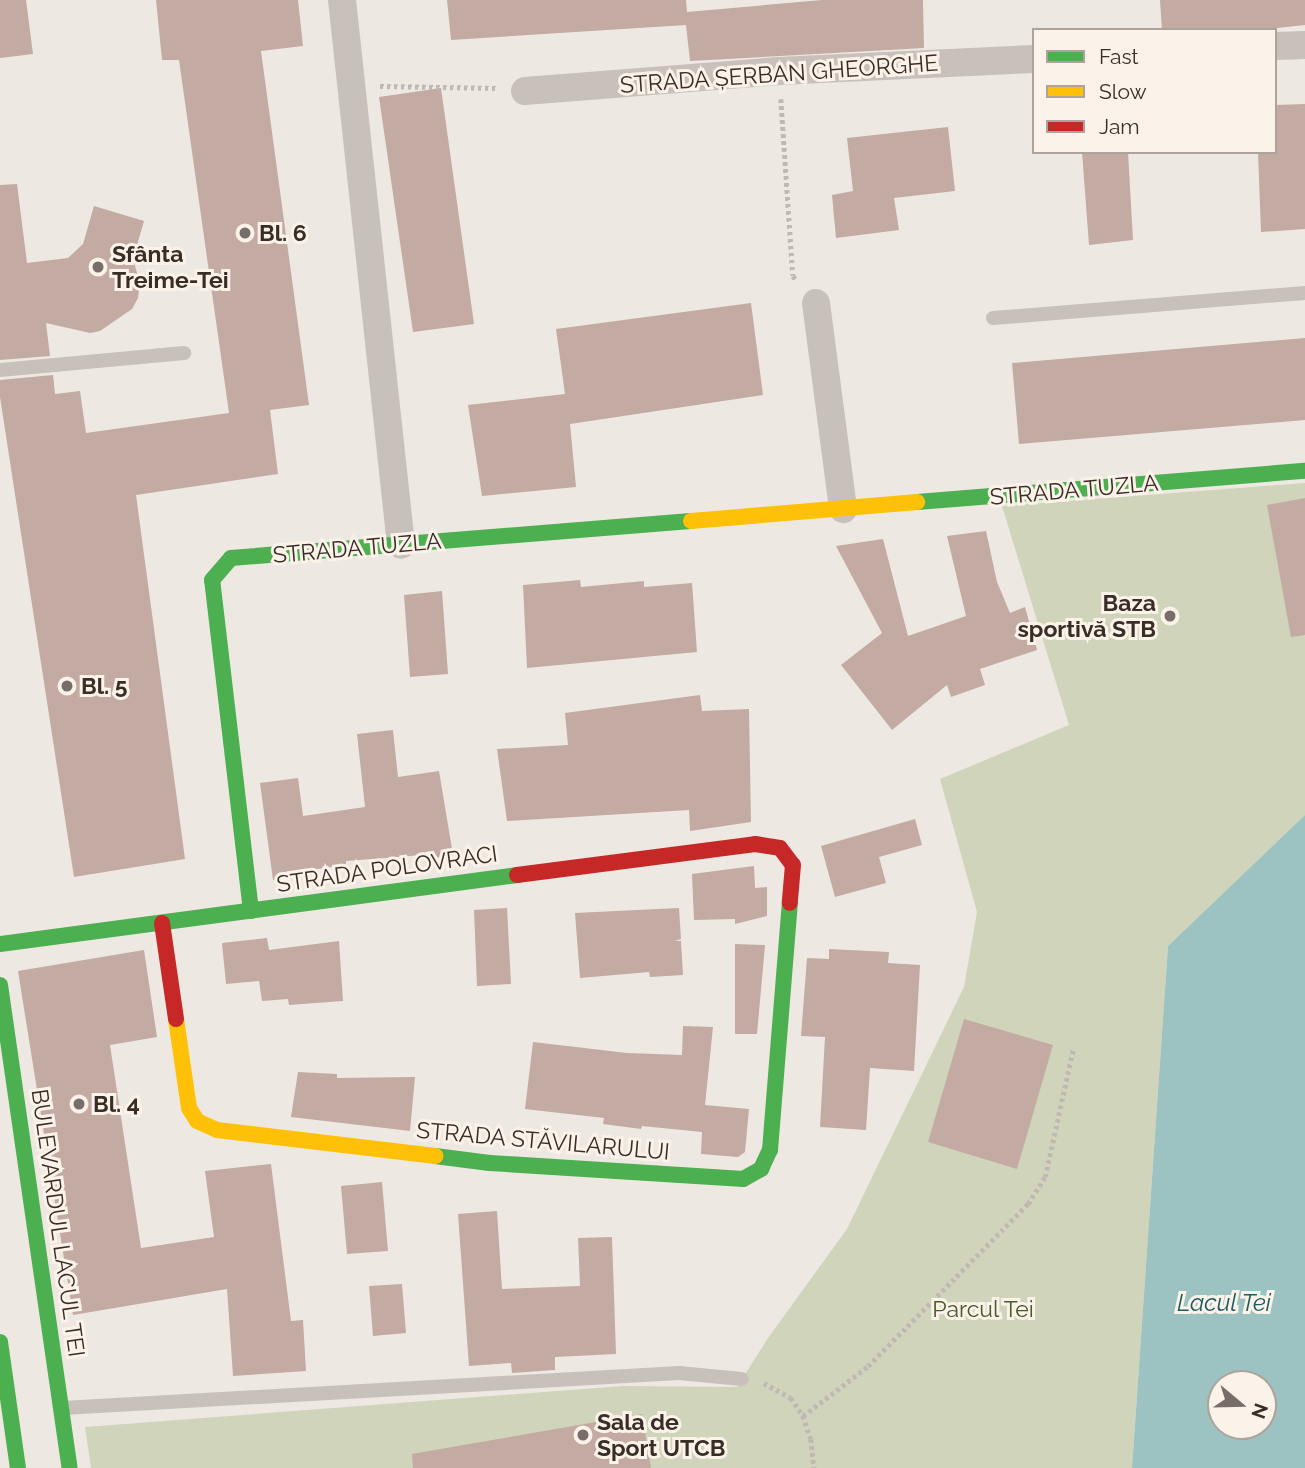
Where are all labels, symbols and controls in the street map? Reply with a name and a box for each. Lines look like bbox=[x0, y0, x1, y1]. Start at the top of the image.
legend bbox=[1032, 28, 1277, 154]
text: Fast bbox=[1099, 44, 1139, 69]
street label: STRADA ȘERBAN GHEORGHE bbox=[619, 49, 939, 99]
text: Slow bbox=[1099, 79, 1147, 104]
text: Jam bbox=[1099, 114, 1140, 139]
place label: Bl. 6 bbox=[259, 219, 307, 247]
marker: Bl. 6 bbox=[237, 225, 253, 241]
place label: Sfânta Treime-Tei bbox=[112, 240, 229, 294]
marker: Sfânta Treime-Tei bbox=[90, 259, 106, 275]
street label: STRADA TUZLA bbox=[988, 469, 1160, 511]
street label: STRADA TUZLA bbox=[271, 527, 443, 569]
place label: Baza sportivă STB bbox=[1017, 589, 1156, 643]
marker: Baza sportivă STB bbox=[1162, 608, 1178, 624]
place label: Bl. 5 bbox=[81, 672, 127, 700]
marker: Bl. 5 bbox=[59, 678, 75, 694]
street label: STRADA POLOVRACI bbox=[274, 840, 500, 898]
street label: BULEVARDUL LACUL TEI bbox=[25, 1086, 91, 1360]
place label: Bl. 4 bbox=[93, 1090, 140, 1118]
marker: Bl. 4 bbox=[71, 1096, 87, 1112]
street label: STRADA STĂVILARULUI bbox=[415, 1116, 671, 1166]
water label: Lacul Tei bbox=[1176, 1289, 1272, 1317]
park label: Parcul Tei bbox=[932, 1295, 1034, 1323]
north arrow bbox=[1207, 1370, 1277, 1440]
text: N bbox=[1247, 1401, 1273, 1422]
place label: Sala de Sport UTCB bbox=[597, 1408, 725, 1462]
marker: Sala de Sport UTCB bbox=[575, 1427, 591, 1443]

